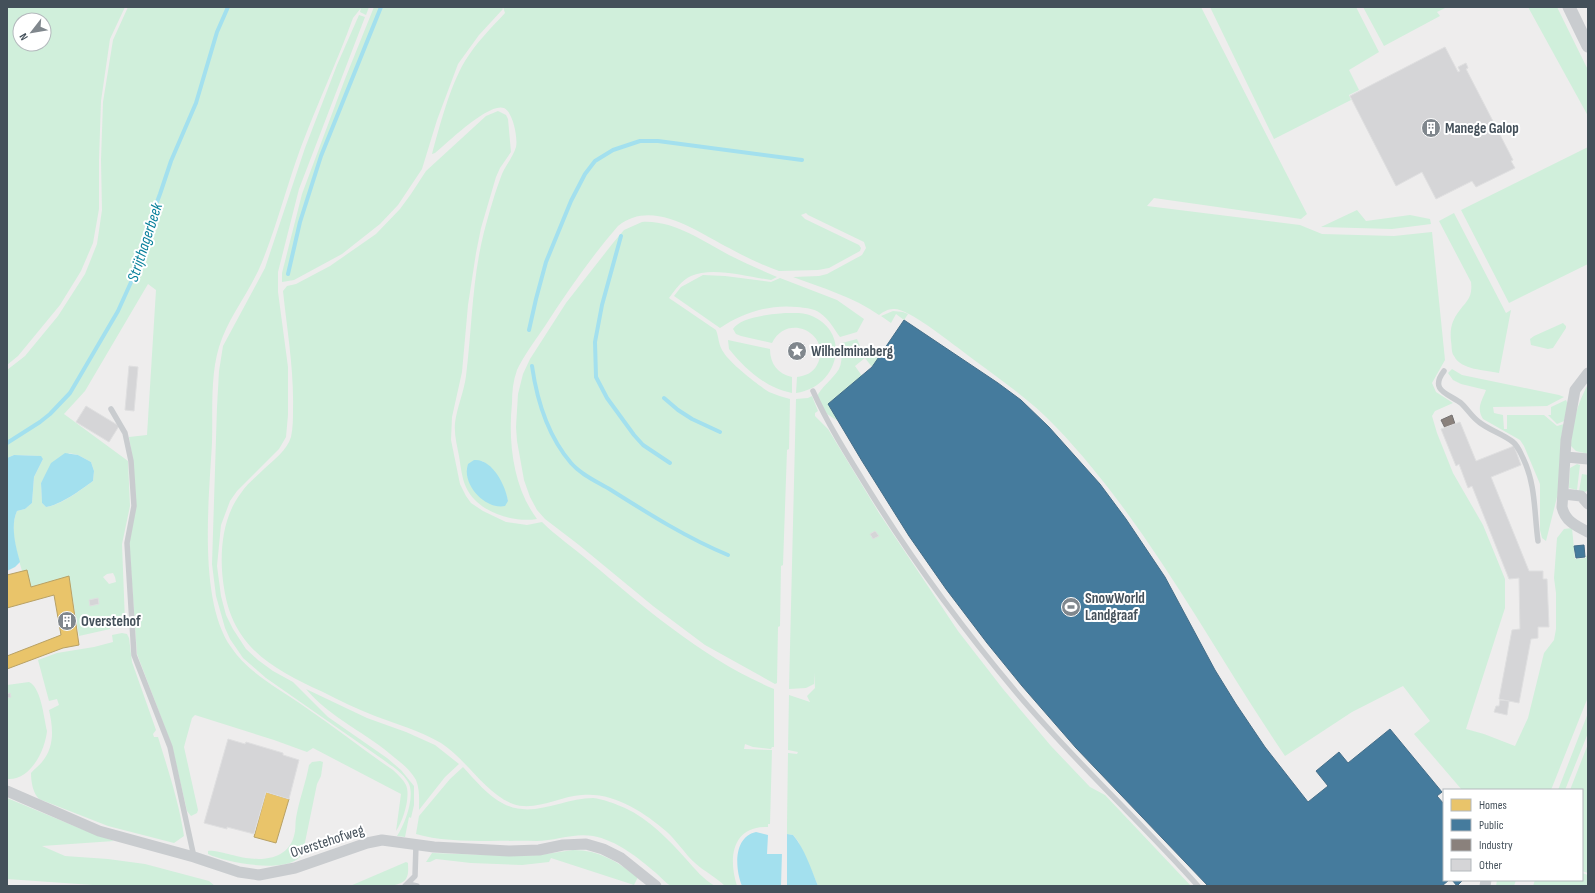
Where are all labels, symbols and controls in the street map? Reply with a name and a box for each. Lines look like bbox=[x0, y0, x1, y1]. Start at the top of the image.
north arrow bbox=[12, 12, 52, 52]
text: N bbox=[17, 31, 31, 43]
building icon: Manege Galop bbox=[1420, 117, 1442, 139]
place label: Manege Galop bbox=[1445, 119, 1519, 138]
water label: Strijthagerbeek bbox=[124, 200, 167, 284]
place icon: Wilhelminaberg bbox=[786, 340, 808, 362]
place label: Wilhelminaberg bbox=[811, 342, 894, 361]
place label: SnowWorld Landgraaf bbox=[1085, 589, 1145, 625]
sports icon: SnowWorld Landgraaf bbox=[1060, 596, 1082, 618]
building icon: Overstehof bbox=[56, 610, 78, 632]
place label: Overstehof bbox=[81, 612, 141, 631]
legend bbox=[1443, 789, 1583, 881]
text: Homes bbox=[1479, 798, 1507, 813]
text: Public bbox=[1479, 818, 1504, 833]
street label: Overstehofweg bbox=[288, 821, 366, 862]
text: Industry bbox=[1479, 838, 1513, 853]
text: Other bbox=[1479, 858, 1503, 873]

